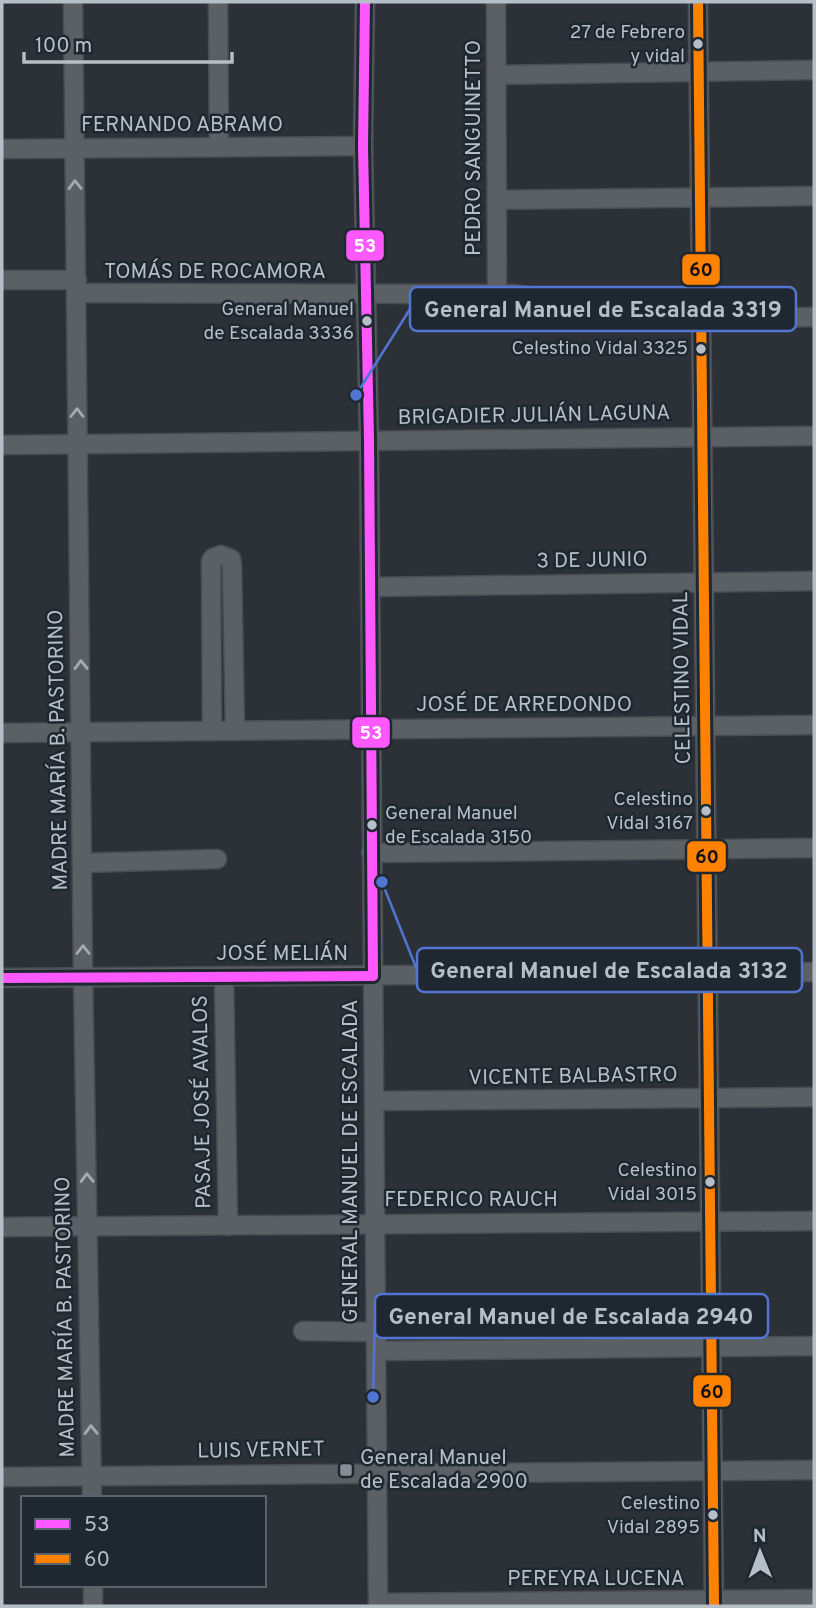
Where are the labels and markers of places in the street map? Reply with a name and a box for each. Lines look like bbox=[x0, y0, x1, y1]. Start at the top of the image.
place label: 27 de Febrero y vidal bbox=[570, 21, 685, 69]
marker: 27 de Febrero y vidal bbox=[691, 37, 705, 51]
callout: General Manuel de Escalada 3319 bbox=[410, 287, 796, 331]
place label: General Manuel de Escalada 3336 bbox=[204, 298, 354, 346]
marker: General Manuel de Escalada 3336 bbox=[360, 314, 374, 328]
place label: Celestino Vidal 3325 bbox=[511, 337, 688, 361]
marker: Celestino Vidal 3325 bbox=[694, 342, 708, 356]
place label: Celestino Vidal 3167 bbox=[606, 788, 693, 836]
place label: General Manuel de Escalada 3150 bbox=[385, 802, 532, 850]
marker: Celestino Vidal 3167 bbox=[699, 804, 713, 818]
marker: General Manuel de Escalada 3150 bbox=[365, 818, 379, 832]
callout: General Manuel de Escalada 3132 bbox=[417, 948, 802, 992]
place label: Celestino Vidal 3015 bbox=[607, 1159, 697, 1207]
marker: Celestino Vidal 3015 bbox=[703, 1175, 717, 1189]
callout: General Manuel de Escalada 2940 bbox=[375, 1294, 768, 1338]
place label: General Manuel de Escalada 2900 bbox=[360, 1445, 528, 1496]
marker: General Manuel de Escalada 2900 bbox=[338, 1462, 354, 1478]
place label: Celestino Vidal 2895 bbox=[607, 1492, 700, 1540]
marker: Celestino Vidal 2895 bbox=[706, 1508, 720, 1522]

